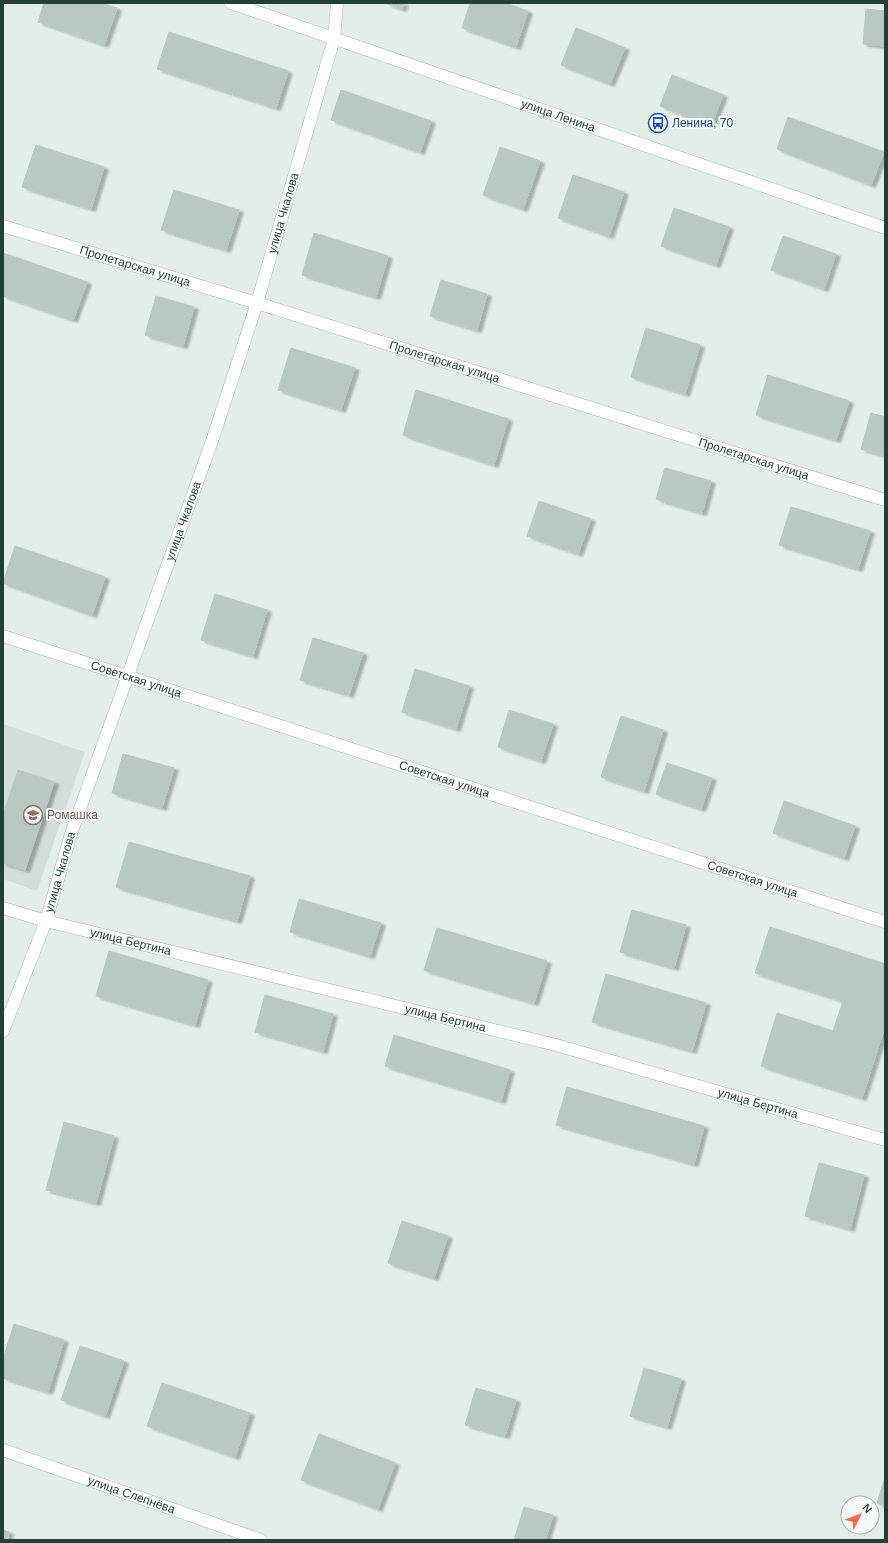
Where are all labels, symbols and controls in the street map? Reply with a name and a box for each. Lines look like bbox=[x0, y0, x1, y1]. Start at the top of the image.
street label: улица Ленина bbox=[519, 96, 597, 135]
bus stop icon: Ленина, 70 bbox=[647, 112, 669, 134]
place label: Ленина, 70 bbox=[672, 116, 734, 130]
street label: улица Чкалова bbox=[265, 171, 302, 255]
street label: Пролетарская улица bbox=[78, 243, 192, 289]
street label: Пролетарская улица bbox=[388, 338, 502, 386]
street label: Пролетарская улица bbox=[697, 435, 811, 483]
street label: улица Чкалова bbox=[163, 479, 204, 563]
street label: Советская улица bbox=[89, 658, 184, 700]
street label: Советская улица bbox=[397, 758, 492, 800]
school or university icon: Ромашка bbox=[22, 804, 44, 826]
place label: Ромашка bbox=[47, 808, 98, 822]
street label: улица Чкалова bbox=[42, 830, 78, 914]
street label: Советская улица bbox=[706, 858, 800, 900]
street label: улица Бертина bbox=[89, 925, 173, 958]
street label: улица Бертина bbox=[404, 1002, 488, 1035]
street label: улица Бертина bbox=[716, 1085, 800, 1122]
street label: улица Слепнёва bbox=[86, 1473, 177, 1517]
north arrow bbox=[840, 1495, 880, 1535]
text: N bbox=[860, 1501, 875, 1515]

